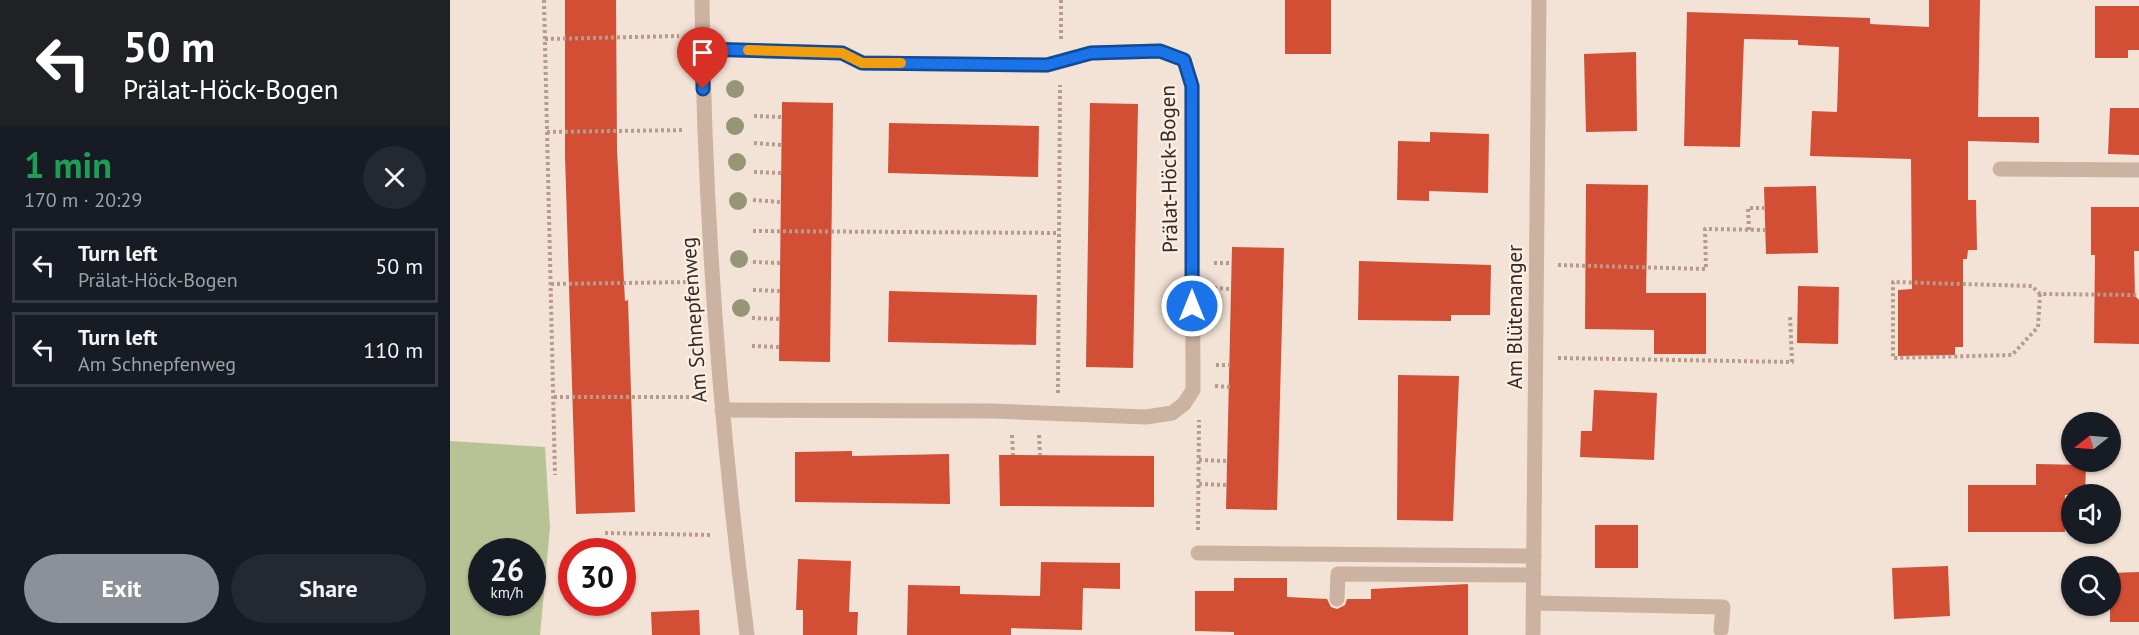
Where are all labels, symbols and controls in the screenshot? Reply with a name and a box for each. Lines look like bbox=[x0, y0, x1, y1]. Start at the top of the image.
text: 50 m bbox=[123, 19, 215, 74]
icon: left bbox=[24, 24, 102, 102]
pin bbox=[677, 27, 728, 89]
icon: arrive bbox=[686, 36, 719, 69]
text: Prälat-Höck-Bogen bbox=[123, 72, 338, 106]
street label: Prälat-Höck-Bogen bbox=[1154, 85, 1183, 253]
text: 1 min bbox=[24, 141, 112, 188]
button: close bbox=[363, 146, 426, 209]
text: 170 m · 20:29 bbox=[24, 187, 142, 213]
street label: Am Schnepfenweg bbox=[674, 236, 713, 404]
text: Turn left bbox=[78, 239, 158, 267]
street label: Am Blütenanger bbox=[1501, 245, 1528, 389]
icon: left bbox=[27, 249, 60, 282]
text: 50 m bbox=[375, 252, 423, 280]
text: Prälat-Höck-Bogen bbox=[78, 267, 238, 293]
position arrow bbox=[1160, 274, 1224, 338]
text: Turn left bbox=[78, 323, 158, 351]
icon: left bbox=[27, 333, 60, 366]
text: 110 m bbox=[363, 336, 423, 364]
text: Am Schnepfenweg bbox=[78, 351, 236, 377]
north arrow bbox=[2061, 412, 2121, 472]
map controls bbox=[2061, 412, 2121, 616]
button: sound bbox=[2061, 484, 2121, 544]
speed limit sign: 30 bbox=[558, 538, 636, 616]
text: 26 bbox=[490, 550, 524, 589]
button: Exit bbox=[24, 554, 219, 623]
button: Share bbox=[231, 554, 426, 623]
button: search bbox=[2061, 556, 2121, 616]
text: km/h bbox=[491, 583, 523, 602]

